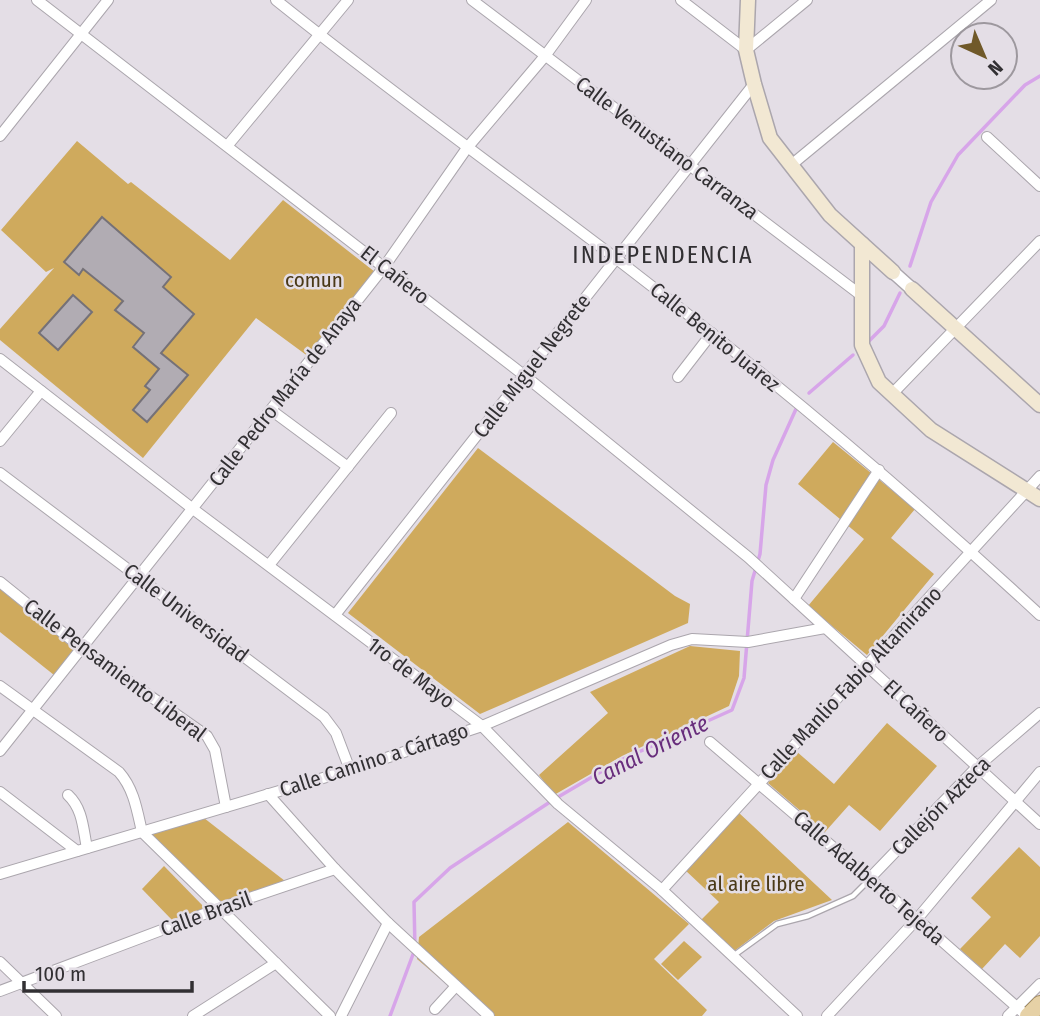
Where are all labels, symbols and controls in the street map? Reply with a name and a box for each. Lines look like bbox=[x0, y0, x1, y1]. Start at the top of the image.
north arrow bbox=[949, 21, 1019, 91]
text: N bbox=[983, 56, 1008, 80]
street label: Calle Venustiano Carranza bbox=[570, 71, 764, 225]
street label: El Cañero bbox=[355, 240, 435, 310]
district label: INDEPENDENCIA bbox=[572, 241, 754, 269]
park label: comun bbox=[285, 267, 343, 293]
street label: Calle Benito Juárez bbox=[645, 277, 785, 397]
street label: Calle Miguel Negrete bbox=[468, 289, 596, 443]
street label: Calle Pedro María de Anaya bbox=[203, 292, 367, 492]
street label: Calle Universidad bbox=[119, 558, 253, 668]
street label: Calle Manlio Fabio Altamirano bbox=[755, 581, 947, 785]
street label: Calle Pensamiento Liberal bbox=[19, 593, 212, 747]
street label: 1ro de Mayo bbox=[362, 632, 460, 714]
street label: El Cañero bbox=[878, 674, 954, 748]
water label: Canal Oriente bbox=[587, 709, 713, 791]
street label: Calle Camino a Cártago bbox=[276, 717, 472, 803]
street label: Callejón Azteca bbox=[886, 751, 996, 861]
street label: Calle Adalberto Tejeda bbox=[788, 805, 950, 951]
park label: al aire libre bbox=[707, 871, 805, 897]
street label: Calle Brasil bbox=[157, 885, 255, 942]
scale bar bbox=[24, 950, 192, 994]
text: 100 m bbox=[35, 961, 86, 987]

